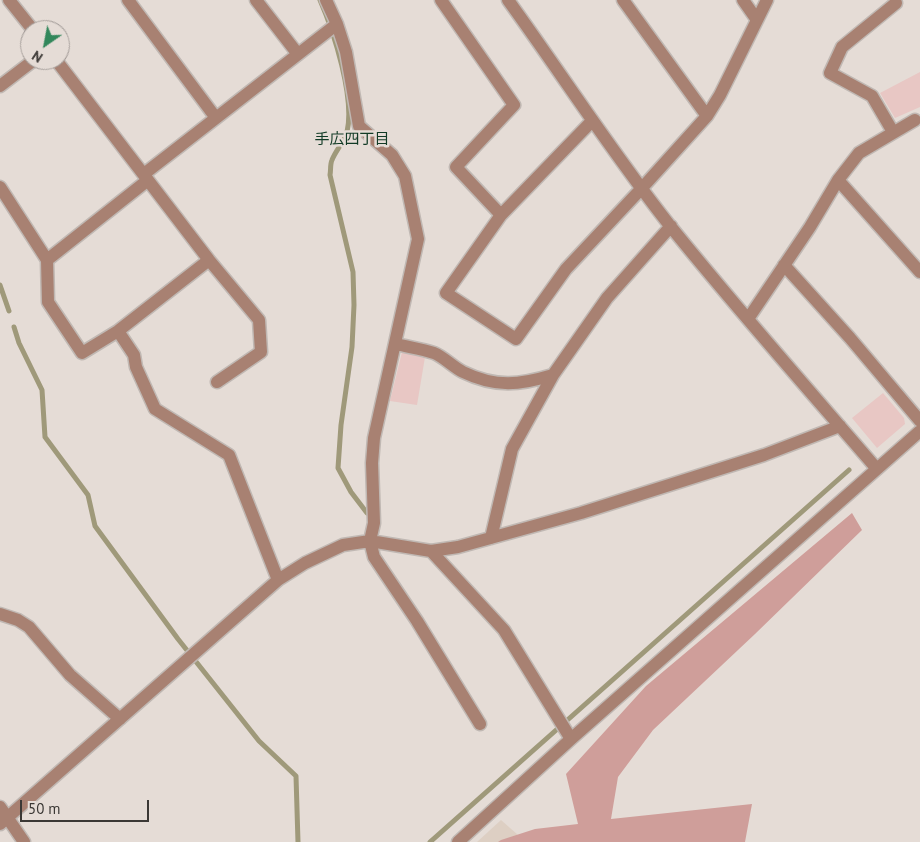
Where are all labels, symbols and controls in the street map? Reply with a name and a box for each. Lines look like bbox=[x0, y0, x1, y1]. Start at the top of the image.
north arrow bbox=[20, 20, 70, 70]
text: N bbox=[29, 47, 46, 67]
district label: 手広四丁目 bbox=[315, 131, 389, 149]
scale bar bbox=[22, 790, 151, 822]
text: 50 m bbox=[28, 799, 61, 818]

